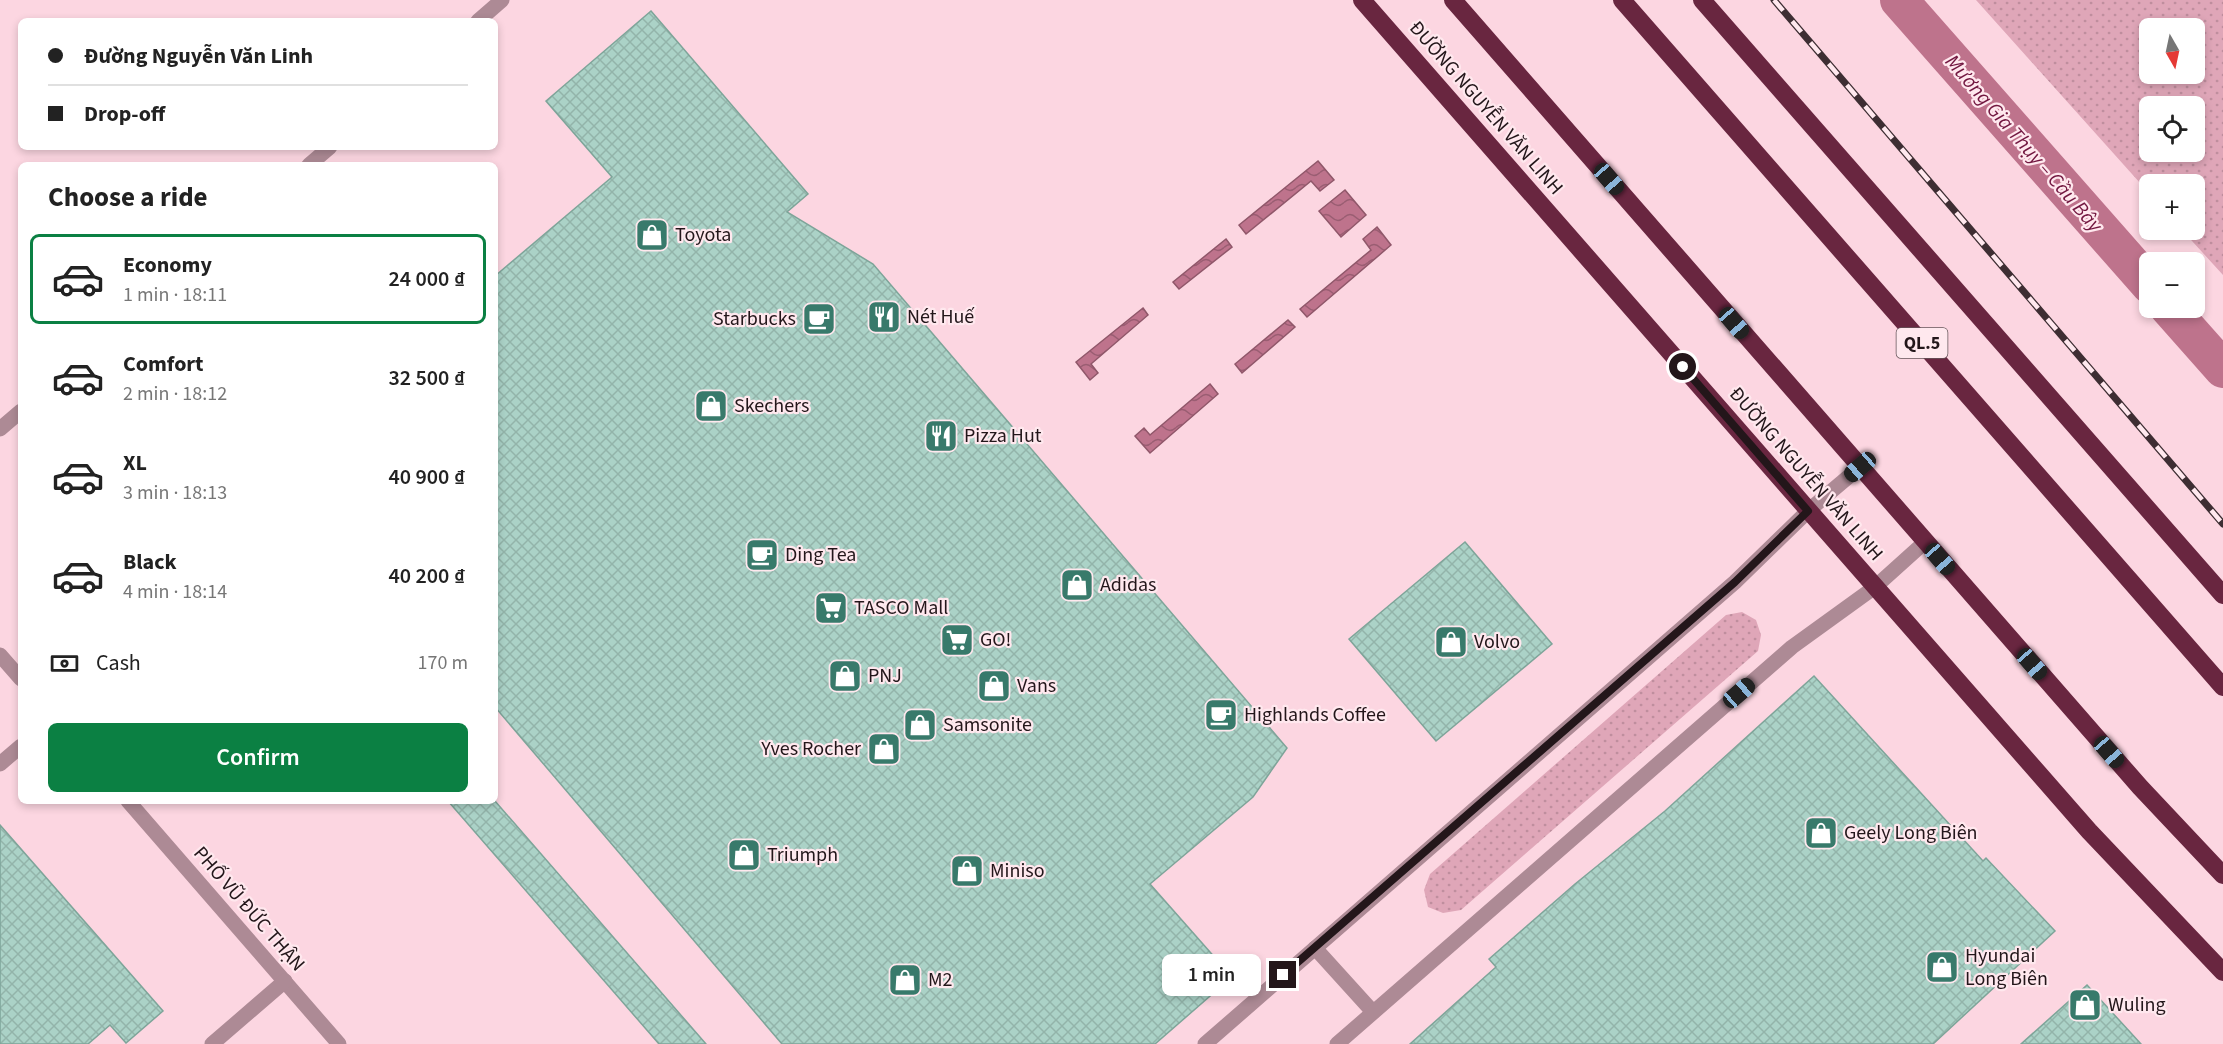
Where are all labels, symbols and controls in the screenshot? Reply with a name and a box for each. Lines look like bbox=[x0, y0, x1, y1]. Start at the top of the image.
street label: ĐƯỜNG NGUYỄN VĂN LINH bbox=[1403, 15, 1569, 201]
north arrow bbox=[2139, 18, 2205, 84]
map controls bbox=[2139, 18, 2205, 318]
text: Đường Nguyễn Văn Linh bbox=[84, 40, 313, 72]
water label: Mương Gia Thụy – Cầu Bây bbox=[1938, 47, 2111, 240]
button: locate bbox=[2139, 96, 2205, 162]
text: Drop-off bbox=[84, 98, 165, 130]
car bbox=[1590, 160, 1628, 198]
button: + bbox=[2139, 174, 2205, 240]
text: Choose a ride bbox=[48, 178, 208, 217]
shop icon: Toyota bbox=[634, 217, 670, 253]
place label: Toyota bbox=[675, 221, 731, 249]
text: Economy bbox=[123, 249, 212, 281]
icon: car bbox=[51, 252, 105, 306]
button: − bbox=[2139, 252, 2205, 318]
text: 24 000 ₫ bbox=[388, 263, 465, 295]
text: 1 min · 18:11 bbox=[123, 281, 227, 309]
restaurant icon: Nét Huế bbox=[866, 299, 902, 335]
cafe icon: Starbucks bbox=[801, 301, 837, 337]
place label: Nét Huế bbox=[907, 303, 975, 331]
car bbox=[1715, 304, 1753, 342]
place label: Starbucks bbox=[713, 305, 796, 333]
road number: QL.5 bbox=[1896, 328, 1948, 358]
text: Comfort bbox=[123, 348, 204, 380]
icon: car bbox=[51, 351, 105, 405]
route start bbox=[1669, 353, 1696, 380]
text: 32 500 ₫ bbox=[388, 362, 465, 394]
text: 2 min · 18:12 bbox=[123, 380, 227, 408]
street label: ĐƯỜNG NGUYỄN VĂN LINH bbox=[1723, 381, 1889, 567]
shop icon: Skechers bbox=[693, 388, 729, 424]
place label: Skechers bbox=[734, 392, 809, 420]
restaurant icon: Pizza Hut bbox=[923, 418, 959, 454]
place label: Pizza Hut bbox=[964, 422, 1042, 450]
text: XL bbox=[123, 447, 147, 479]
car bbox=[1841, 448, 1879, 486]
icon: car bbox=[51, 450, 105, 504]
text: 40 900 ₫ bbox=[388, 461, 465, 493]
text: 3 min · 18:13 bbox=[123, 479, 227, 507]
cafe icon: Ding Tea bbox=[744, 537, 780, 573]
car bbox=[1921, 540, 1959, 578]
place label: Ding Tea bbox=[785, 541, 856, 569]
text: Black bbox=[123, 546, 177, 578]
icon: car bbox=[51, 549, 105, 603]
text: 40 200 ₫ bbox=[388, 560, 465, 592]
shop icon: Adidas bbox=[1059, 567, 1095, 603]
place label: Adidas bbox=[1100, 571, 1156, 599]
text: 4 min · 18:14 bbox=[123, 578, 227, 606]
supermarket icon: TASCO Mall bbox=[813, 590, 849, 626]
place label: TASCO Mall bbox=[854, 594, 948, 622]
supermarket icon: GO! bbox=[939, 622, 975, 658]
shop icon: Volvo bbox=[1433, 624, 1469, 660]
place label: GO! bbox=[980, 626, 1011, 654]
place label: Volvo bbox=[1474, 628, 1520, 656]
car bbox=[2013, 645, 2051, 683]
icon: cash bbox=[48, 647, 81, 680]
text: Cash bbox=[96, 647, 141, 679]
text: 170 m bbox=[418, 649, 468, 677]
shop icon: PNJ bbox=[827, 658, 863, 694]
place label: PNJ bbox=[868, 662, 902, 690]
shop icon: Vans bbox=[976, 668, 1012, 704]
place label: Vans bbox=[1017, 672, 1056, 700]
car bbox=[1720, 674, 1758, 712]
cafe icon: Highlands Coffee bbox=[1203, 697, 1239, 733]
place label: Highlands Coffee bbox=[1244, 701, 1386, 729]
shop icon: Samsonite bbox=[902, 707, 938, 743]
place label: Samsonite bbox=[943, 711, 1032, 739]
button: Confirm bbox=[48, 723, 468, 792]
shop icon: Yves Rocher bbox=[866, 731, 902, 767]
car bbox=[2090, 733, 2128, 771]
place label: Yves Rocher bbox=[760, 735, 861, 763]
shop icon: Geely Long Biên bbox=[1803, 815, 1839, 851]
place label: Geely Long Biên bbox=[1844, 819, 1978, 847]
shop icon: Triumph bbox=[726, 837, 762, 873]
street label: PHỐ VŨ ĐỨC THẬN bbox=[187, 840, 311, 978]
place label: Triumph bbox=[767, 841, 838, 869]
shop icon: Miniso bbox=[949, 853, 985, 889]
place label: Miniso bbox=[990, 857, 1045, 885]
place label: Hyundai Long Biên bbox=[1965, 942, 2048, 993]
shop icon: Hyundai Long Biên bbox=[1924, 949, 1960, 985]
callout: 1 min bbox=[1163, 954, 1262, 996]
text: 1 min bbox=[1188, 961, 1235, 989]
route end bbox=[1269, 961, 1296, 988]
shop icon: M2 bbox=[887, 962, 923, 998]
place label: M2 bbox=[928, 966, 953, 994]
shop icon: Wuling bbox=[2067, 987, 2103, 1023]
place label: Wuling bbox=[2108, 991, 2166, 1019]

